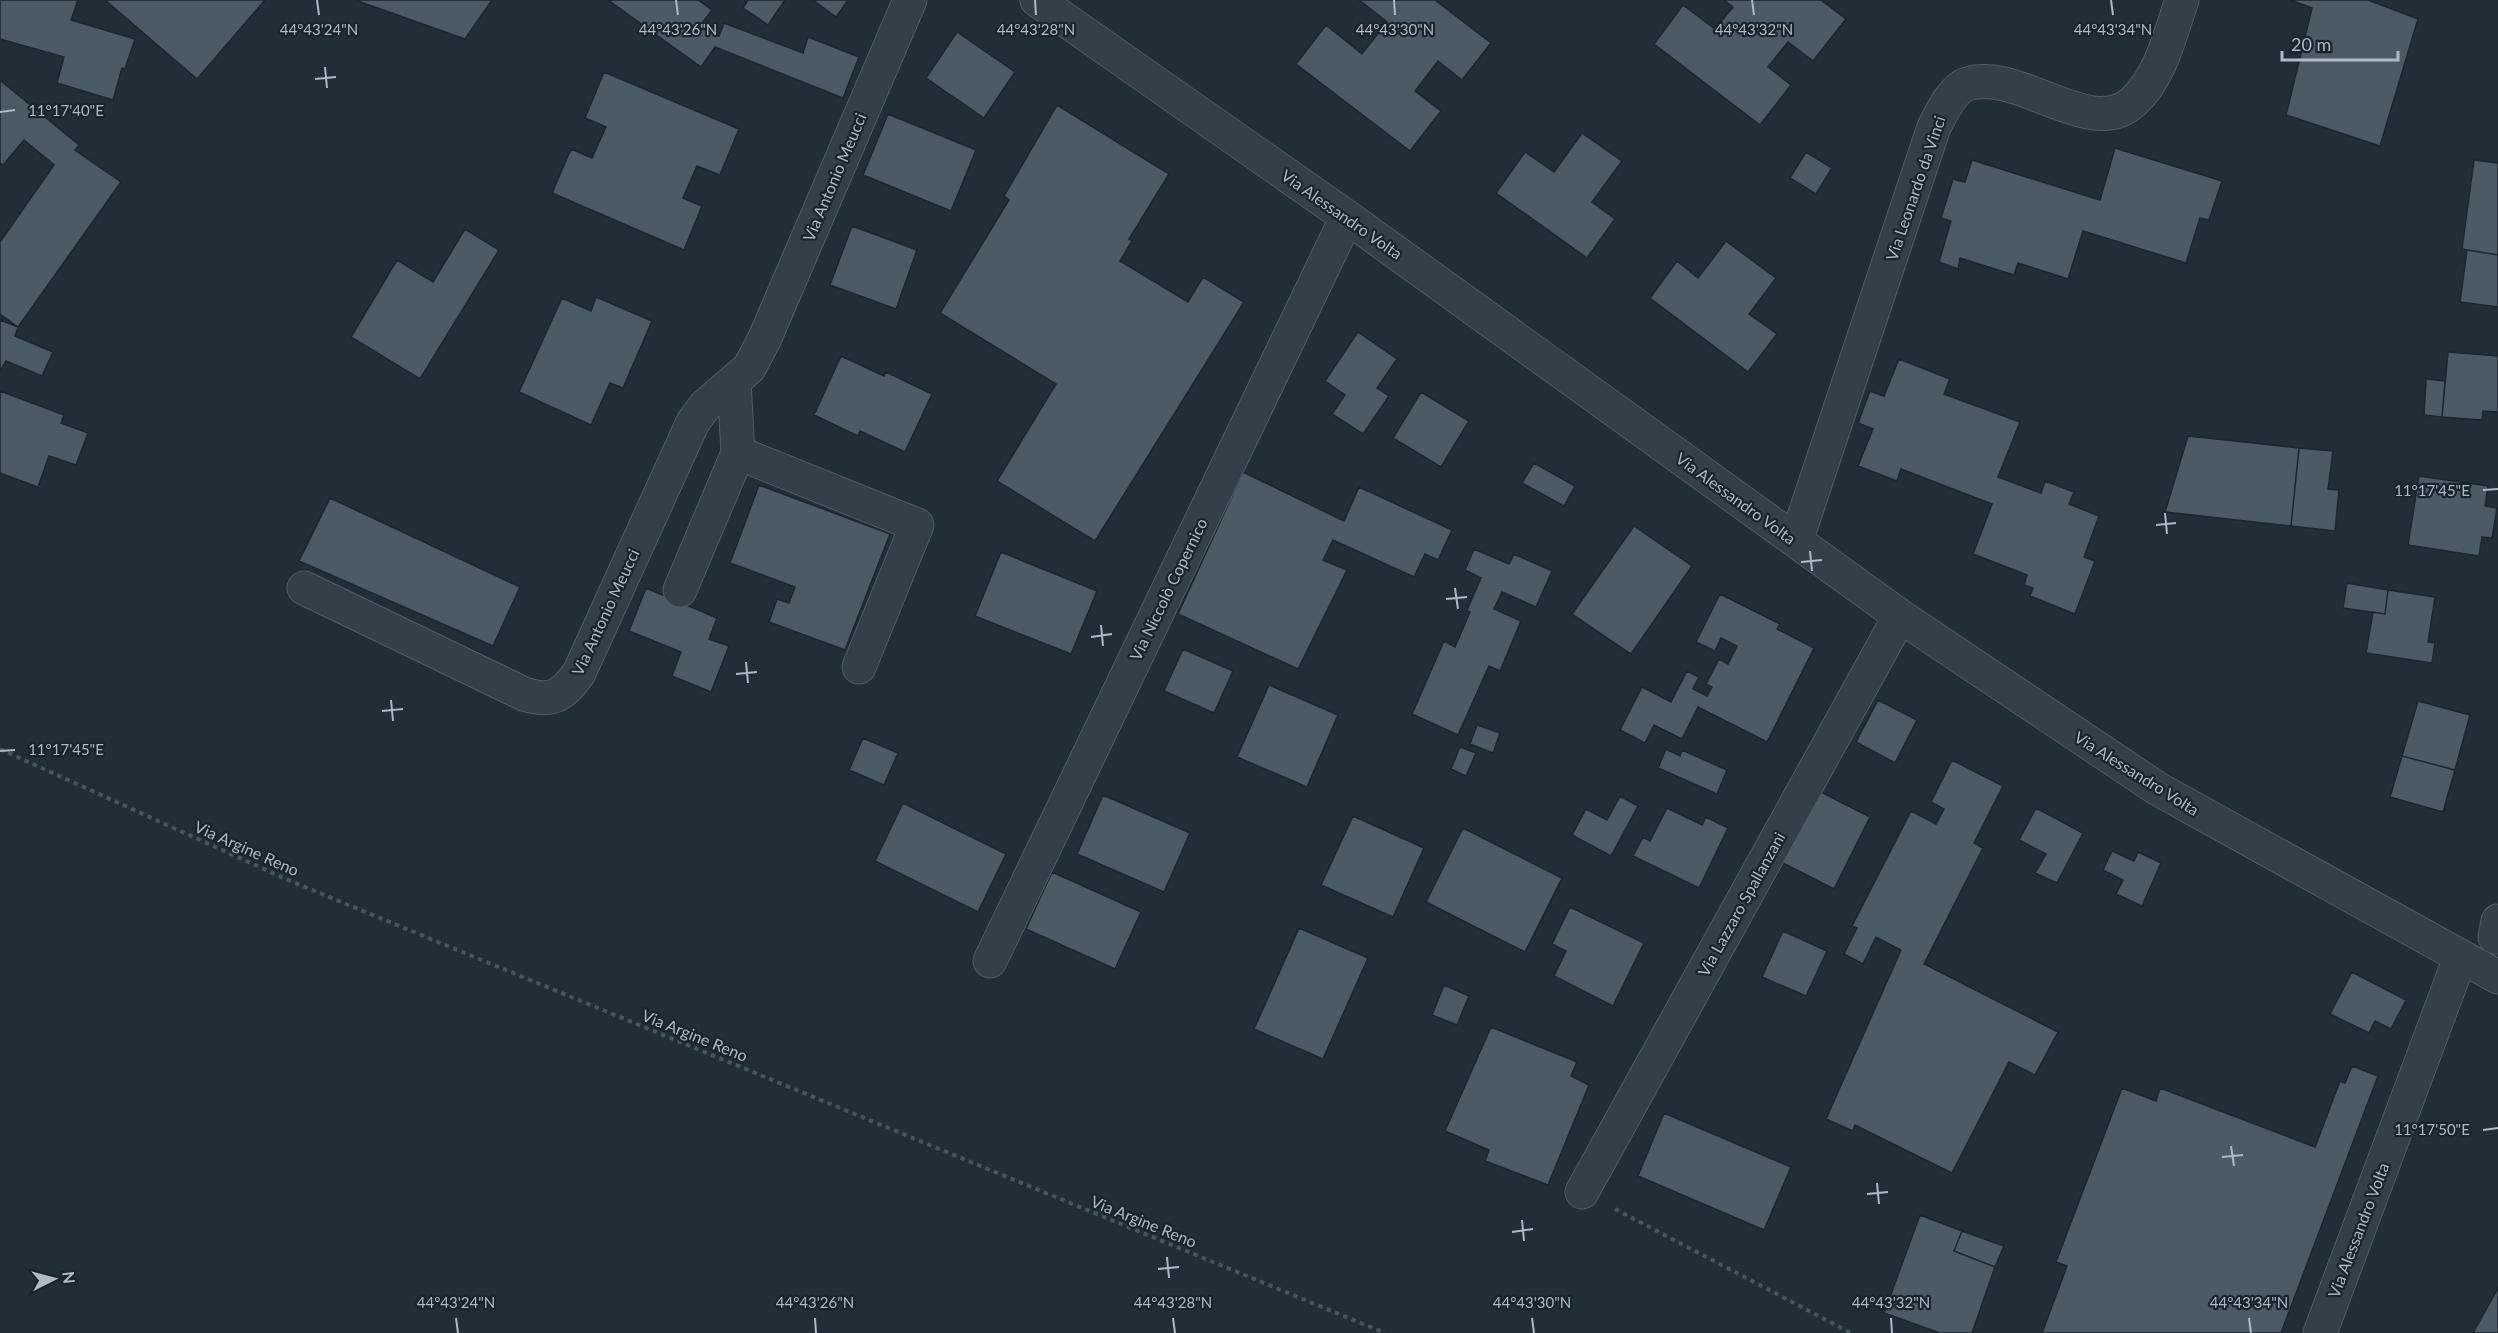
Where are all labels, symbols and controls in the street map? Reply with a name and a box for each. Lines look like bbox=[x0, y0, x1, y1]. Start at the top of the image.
text: 44°43'24"N bbox=[280, 20, 358, 38]
text: 44°43'26"N bbox=[639, 20, 717, 38]
text: 44°43'28"N bbox=[997, 20, 1075, 38]
text: 44°43'30"N bbox=[1356, 20, 1434, 38]
text: 44°43'32"N bbox=[1715, 20, 1793, 38]
text: 44°43'34"N bbox=[2074, 20, 2152, 38]
scale bar bbox=[2282, 24, 2398, 62]
text: 20 m bbox=[2291, 33, 2331, 55]
text: 11°17'40"E bbox=[28, 101, 104, 119]
street label: Via Antonio Meucci bbox=[798, 110, 870, 244]
street label: Via Leonardo da Vinci bbox=[1881, 113, 1949, 263]
street label: Via Alessandro Volta bbox=[1278, 165, 1406, 263]
street label: Via Alessandro Volta bbox=[1673, 448, 1799, 548]
text: 11°17'45"E bbox=[2394, 481, 2470, 499]
street label: Via Niccolò Copernico bbox=[1125, 515, 1211, 663]
street label: Via Antonio Meucci bbox=[567, 546, 643, 678]
street label: Via Alessandro Volta bbox=[2071, 727, 2203, 819]
text: 11°17'45"E bbox=[28, 740, 104, 758]
street label: Via Argine Reno bbox=[192, 816, 302, 880]
street label: Via Lazzaro Spallanzani bbox=[1693, 829, 1789, 979]
street label: Via Argine Reno bbox=[639, 1005, 751, 1065]
text: 11°17'50"E bbox=[2394, 1120, 2470, 1138]
street label: Via Alessandro Volta bbox=[2323, 1160, 2393, 1300]
street label: Via Argine Reno bbox=[1088, 1191, 1200, 1251]
north arrow bbox=[24, 1249, 84, 1309]
text: N bbox=[59, 1270, 80, 1285]
text: 44°43'24"N bbox=[417, 1293, 495, 1311]
text: 44°43'26"N bbox=[776, 1293, 854, 1311]
text: 44°43'28"N bbox=[1134, 1293, 1212, 1311]
text: 44°43'30"N bbox=[1493, 1293, 1571, 1311]
text: 44°43'32"N bbox=[1852, 1293, 1930, 1311]
text: 44°43'34"N bbox=[2210, 1293, 2288, 1311]

